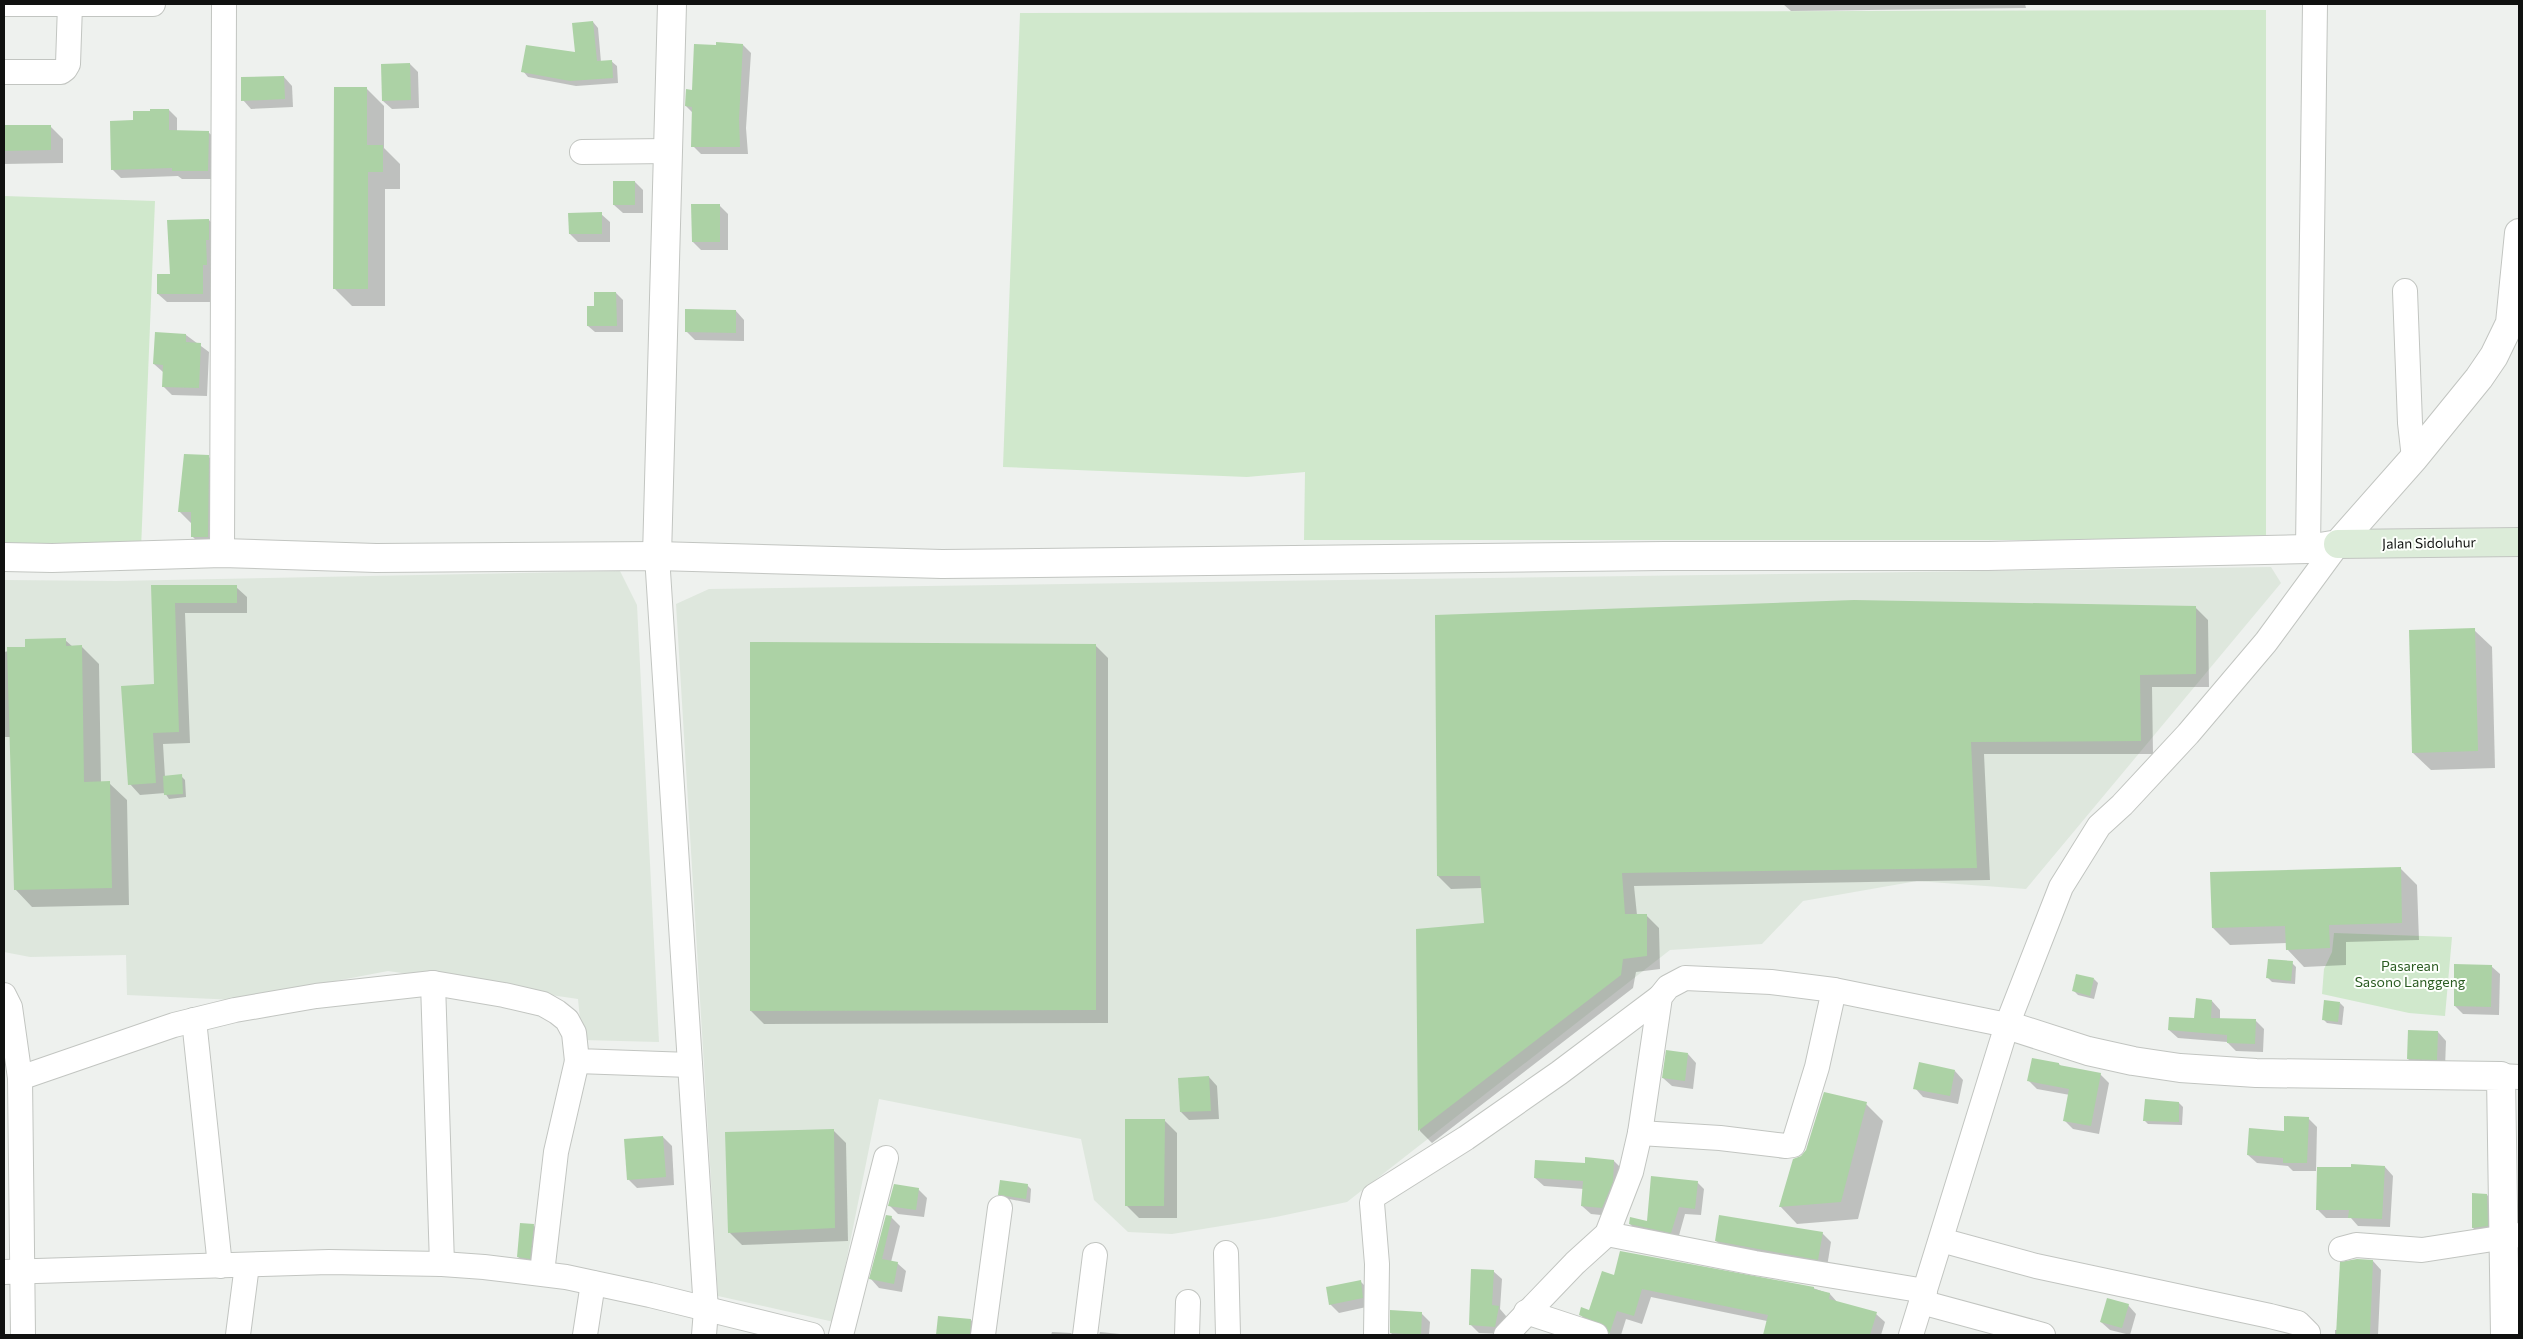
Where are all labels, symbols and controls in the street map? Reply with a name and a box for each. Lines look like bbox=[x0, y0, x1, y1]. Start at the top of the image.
street label: Jalan Sidoluhur bbox=[2382, 533, 2477, 552]
park label: Pasarean Sasono Langgeng bbox=[2355, 957, 2466, 990]

